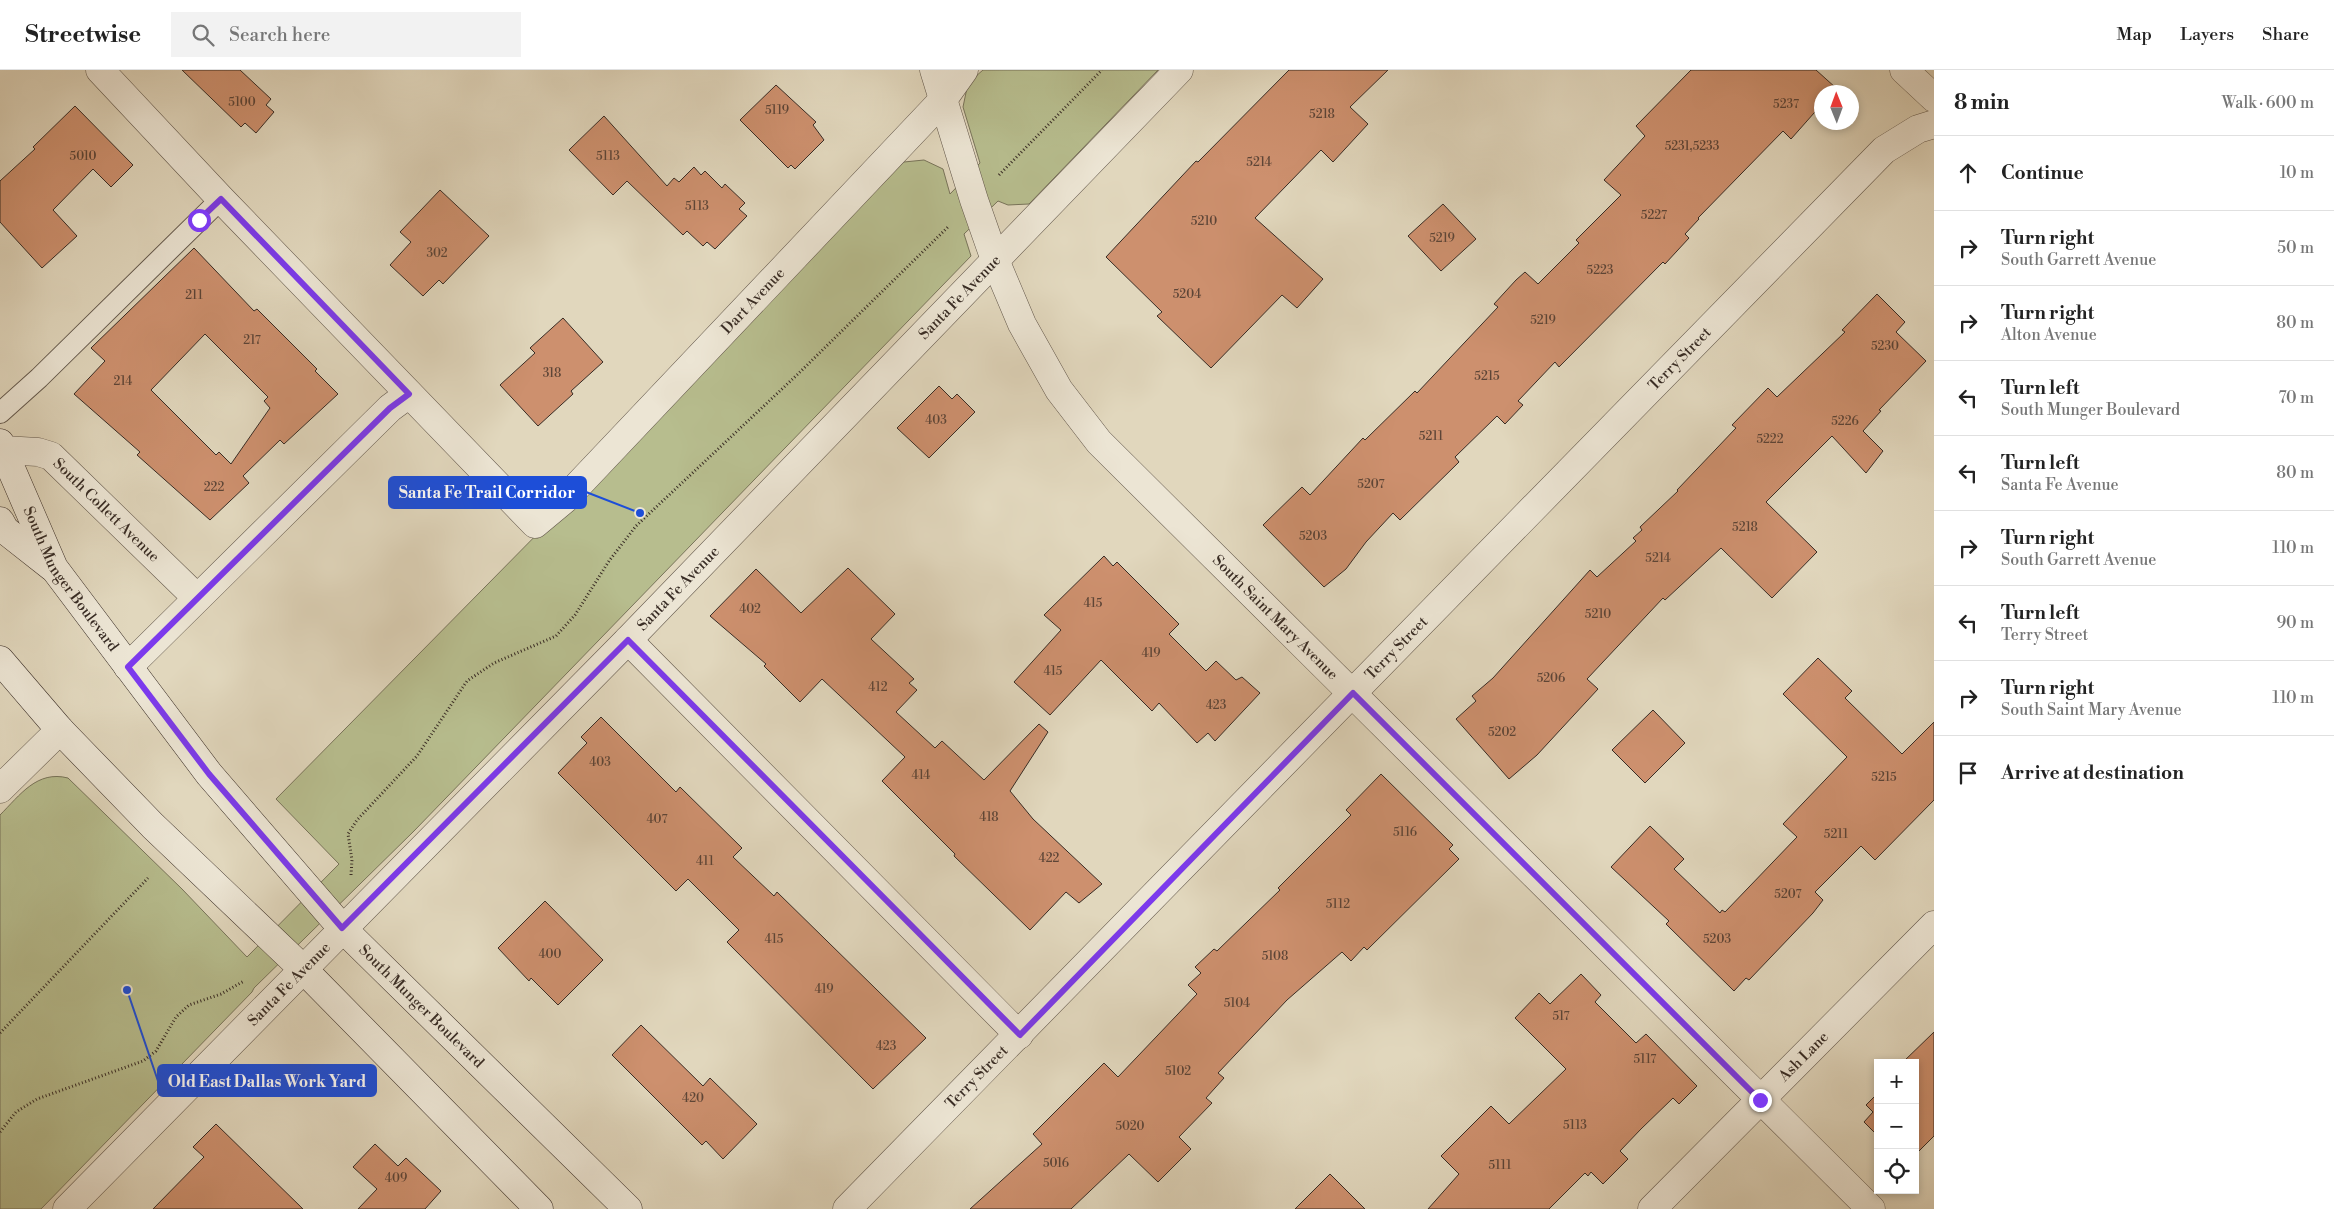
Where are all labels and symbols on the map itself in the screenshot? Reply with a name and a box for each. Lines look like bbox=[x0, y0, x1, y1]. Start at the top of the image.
north arrow bbox=[1814, 85, 1859, 130]
house number: 5100 bbox=[228, 95, 256, 110]
house number: 5237 bbox=[1773, 97, 1799, 112]
house number: 5119 bbox=[765, 103, 789, 118]
house number: 5218 bbox=[1309, 107, 1335, 122]
house number: 5231,5233 bbox=[1665, 139, 1720, 154]
house number: 5010 bbox=[70, 149, 97, 164]
house number: 5113 bbox=[596, 149, 620, 164]
house number: 5214 bbox=[1246, 155, 1272, 170]
house number: 5113 bbox=[685, 199, 709, 214]
house number: 5227 bbox=[1641, 208, 1667, 223]
route start bbox=[188, 209, 211, 232]
house number: 5210 bbox=[1191, 214, 1217, 229]
house number: 5219 bbox=[1429, 231, 1455, 246]
house number: 302 bbox=[426, 246, 448, 261]
street label: Santa Fe Avenue bbox=[914, 251, 1005, 343]
house number: 5223 bbox=[1587, 263, 1614, 278]
street label: Dart Avenue bbox=[717, 264, 789, 338]
house number: 5204 bbox=[1173, 287, 1201, 302]
house number: 211 bbox=[185, 288, 204, 303]
house number: 5219 bbox=[1530, 313, 1556, 328]
street label: Terry Street bbox=[1644, 322, 1715, 395]
house number: 217 bbox=[243, 333, 261, 348]
house number: 5230 bbox=[1871, 339, 1899, 354]
house number: 318 bbox=[543, 366, 561, 381]
house number: 5215 bbox=[1474, 369, 1500, 384]
house number: 214 bbox=[114, 374, 132, 389]
house number: 403 bbox=[925, 413, 947, 428]
house number: 5226 bbox=[1831, 414, 1859, 429]
house number: 5211 bbox=[1419, 429, 1444, 444]
house number: 5222 bbox=[1756, 432, 1784, 447]
street label: South Collett Avenue bbox=[49, 454, 164, 566]
callout: Santa Fe Trail Corridor bbox=[389, 477, 586, 508]
house number: 5207 bbox=[1357, 477, 1385, 492]
house number: 222 bbox=[204, 480, 224, 495]
text: Santa Fe Trail Corridor bbox=[399, 483, 575, 503]
street label: South Munger Boulevard bbox=[19, 503, 123, 656]
house number: 5218 bbox=[1732, 520, 1758, 535]
house number: 5203 bbox=[1299, 529, 1327, 544]
street label: Santa Fe Avenue bbox=[633, 542, 723, 635]
street label: South Saint Mary Avenue bbox=[1209, 551, 1342, 684]
house number: 5214 bbox=[1645, 551, 1671, 566]
house number: 415 bbox=[1084, 596, 1103, 611]
house number: 402 bbox=[739, 602, 761, 617]
house number: 5210 bbox=[1585, 607, 1611, 622]
street label: Terry Street bbox=[1361, 612, 1432, 684]
house number: 419 bbox=[1141, 646, 1161, 661]
house number: 415 bbox=[1044, 664, 1063, 679]
house number: 5206 bbox=[1537, 671, 1565, 686]
house number: 412 bbox=[868, 680, 888, 695]
house number: 423 bbox=[1206, 698, 1227, 713]
house number: 5202 bbox=[1488, 725, 1516, 740]
house number: 403 bbox=[589, 755, 611, 770]
house number: 414 bbox=[912, 768, 930, 783]
house number: 5215 bbox=[1871, 770, 1897, 785]
house number: 418 bbox=[979, 810, 999, 825]
house number: 407 bbox=[646, 812, 668, 827]
house number: 5116 bbox=[1393, 825, 1417, 840]
house number: 5211 bbox=[1824, 827, 1849, 842]
house number: 422 bbox=[1039, 851, 1060, 866]
house number: 411 bbox=[696, 854, 715, 869]
house number: 5207 bbox=[1774, 887, 1802, 902]
house number: 5112 bbox=[1326, 897, 1350, 912]
house number: 415 bbox=[765, 932, 784, 947]
house number: 5203 bbox=[1703, 932, 1731, 947]
street label: Santa Fe Avenue bbox=[243, 938, 334, 1030]
street label: South Munger Boulevard bbox=[355, 940, 489, 1072]
house number: 400 bbox=[538, 947, 562, 962]
house number: 5108 bbox=[1262, 949, 1288, 964]
house number: 419 bbox=[814, 982, 834, 997]
house number: 5104 bbox=[1224, 996, 1250, 1011]
house number: 517 bbox=[1552, 1009, 1570, 1024]
street label: Ash Lane bbox=[1774, 1027, 1832, 1086]
house number: 423 bbox=[876, 1039, 897, 1054]
street label: Terry Street bbox=[941, 1040, 1012, 1113]
house number: 5117 bbox=[1634, 1052, 1656, 1067]
house number: 5102 bbox=[1165, 1064, 1191, 1079]
callout: Old East Dallas Work Yard bbox=[158, 1065, 376, 1096]
text: Old East Dallas Work Yard bbox=[168, 1072, 366, 1092]
route end bbox=[1749, 1089, 1772, 1112]
house number: 420 bbox=[682, 1091, 704, 1106]
house number: 5113 bbox=[1563, 1118, 1587, 1133]
house number: 5020 bbox=[1115, 1119, 1145, 1134]
house number: 5016 bbox=[1043, 1156, 1069, 1171]
house number: 5111 bbox=[1489, 1158, 1512, 1173]
house number: 409 bbox=[385, 1171, 407, 1186]

